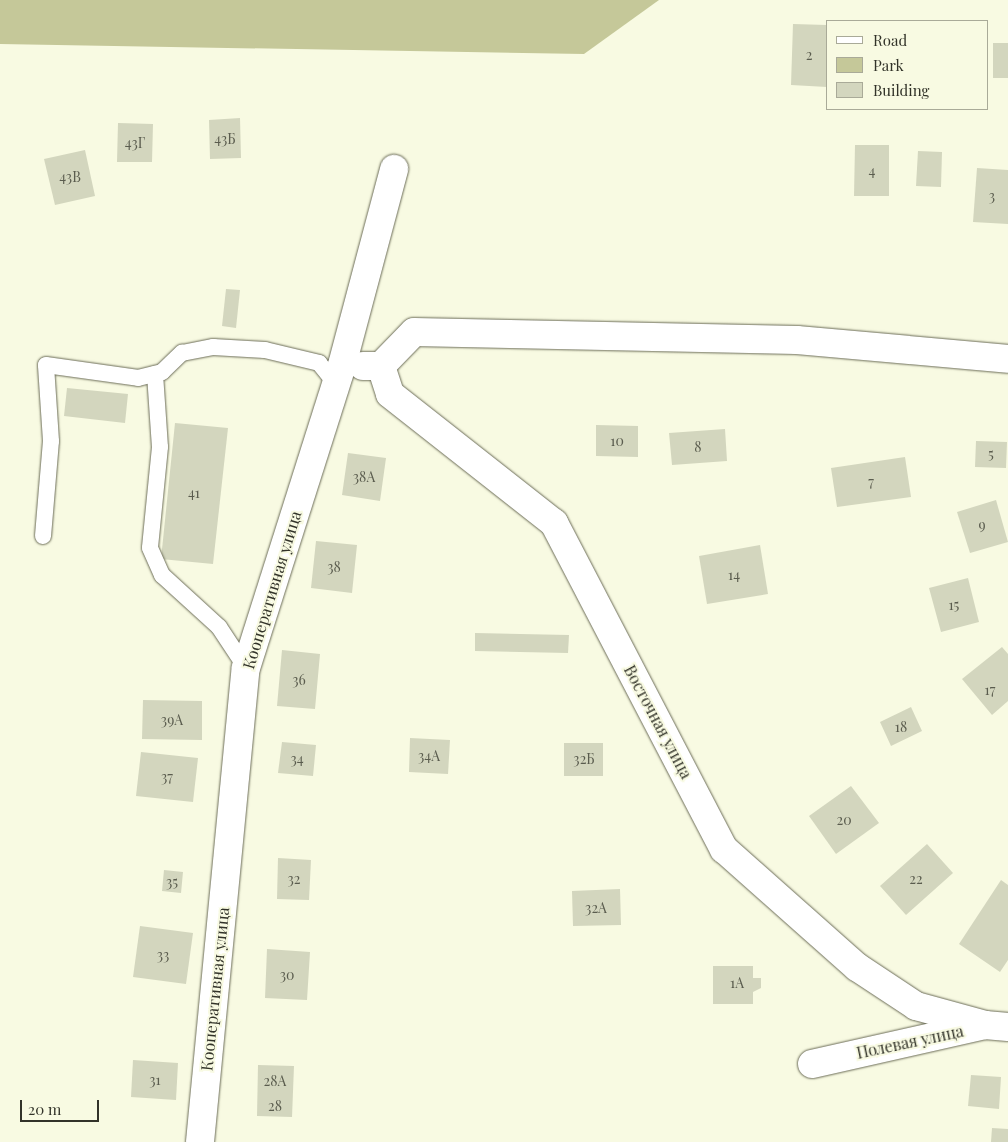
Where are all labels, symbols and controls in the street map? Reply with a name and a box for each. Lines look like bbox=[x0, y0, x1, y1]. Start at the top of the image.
legend bbox=[826, 20, 988, 110]
text: Road bbox=[873, 30, 907, 50]
house number: 2 bbox=[806, 47, 812, 63]
text: Park bbox=[873, 55, 904, 75]
text: Building bbox=[873, 80, 929, 100]
house number: 43Б bbox=[214, 131, 236, 147]
house number: 43Г bbox=[125, 135, 145, 151]
house number: 4 bbox=[869, 163, 875, 179]
house number: 43В bbox=[59, 169, 81, 185]
house number: 3 bbox=[989, 188, 995, 204]
house number: 10 bbox=[610, 433, 624, 449]
house number: 8 bbox=[694, 439, 702, 455]
house number: 5 bbox=[988, 446, 994, 462]
house number: 38А bbox=[353, 469, 375, 485]
house number: 7 bbox=[868, 474, 874, 490]
house number: 41 bbox=[188, 485, 200, 501]
street label: Кооперативная улица bbox=[239, 509, 305, 671]
house number: 9 bbox=[978, 517, 986, 533]
house number: 38 bbox=[327, 559, 341, 575]
house number: 14 bbox=[728, 567, 740, 583]
house number: 15 bbox=[949, 597, 959, 613]
street label: Восточная улица bbox=[620, 662, 696, 782]
house number: 36 bbox=[292, 672, 306, 688]
house number: 17 bbox=[985, 682, 995, 698]
house number: 39А bbox=[161, 712, 183, 728]
house number: 18 bbox=[895, 719, 907, 735]
house number: 34А bbox=[418, 748, 440, 764]
house number: 34 bbox=[290, 751, 304, 767]
house number: 32Б bbox=[573, 751, 595, 767]
house number: 37 bbox=[161, 769, 173, 785]
house number: 20 bbox=[836, 812, 852, 828]
house number: 32 bbox=[287, 871, 301, 887]
house number: 22 bbox=[909, 871, 923, 887]
house number: 35 bbox=[166, 874, 178, 890]
house number: 32А bbox=[585, 900, 607, 916]
street label: Кооперативная улица bbox=[197, 906, 233, 1072]
house number: 33 bbox=[157, 947, 169, 963]
house number: 30 bbox=[280, 967, 294, 983]
house number: 1А bbox=[730, 975, 744, 991]
street label: Полевая улица bbox=[855, 1021, 965, 1063]
house number: 31 bbox=[149, 1072, 161, 1088]
house number: 28А bbox=[264, 1073, 286, 1089]
scale bar bbox=[22, 1090, 101, 1122]
house number: 28 bbox=[268, 1098, 282, 1114]
text: 20 m bbox=[28, 1099, 61, 1119]

